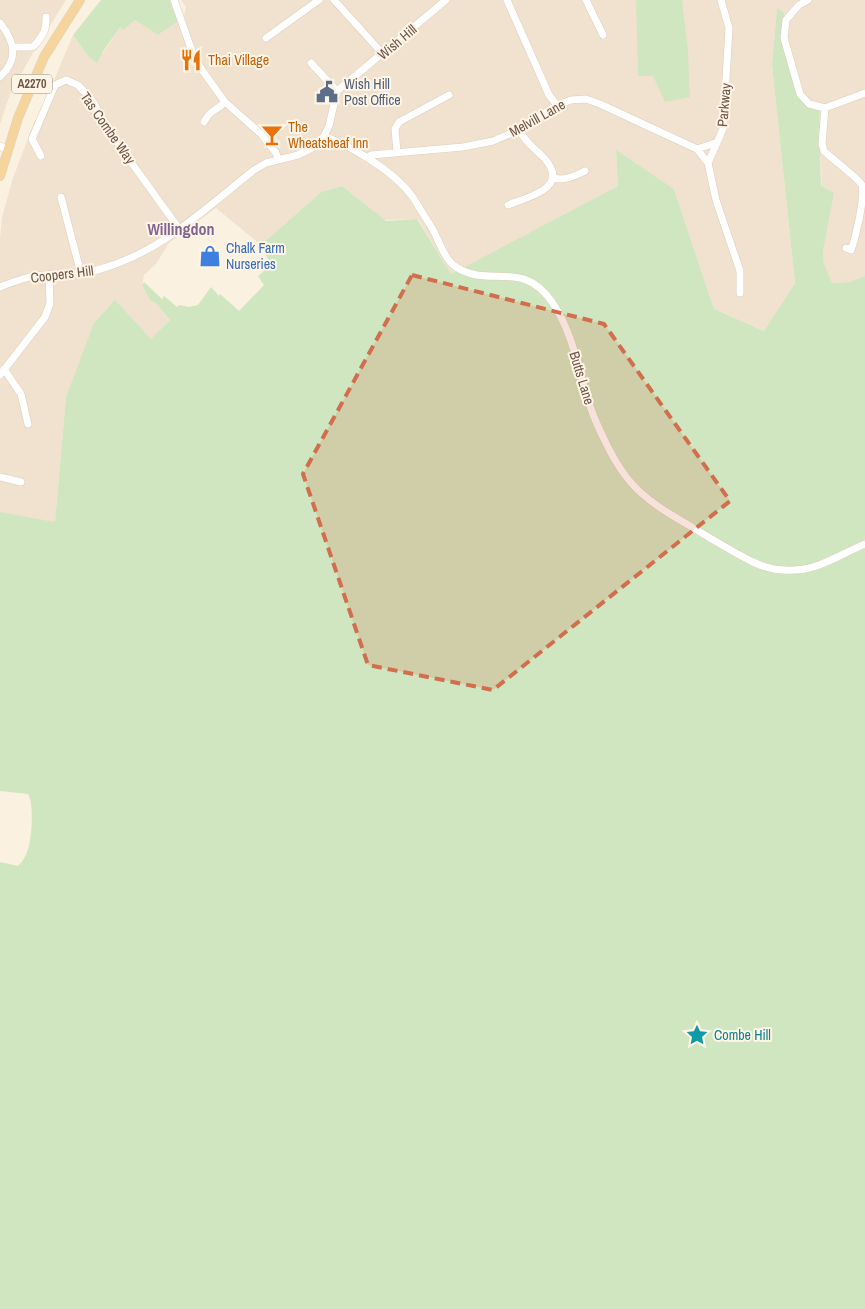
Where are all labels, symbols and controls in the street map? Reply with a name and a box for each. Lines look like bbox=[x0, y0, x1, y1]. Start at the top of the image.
street label: Wish Hill bbox=[374, 20, 420, 64]
restaurant icon: Thai Village bbox=[178, 47, 204, 73]
place label: Thai Village bbox=[208, 51, 269, 69]
road number: A2270 bbox=[12, 74, 52, 94]
place label: Wish Hill Post Office bbox=[344, 75, 401, 109]
public building icon: Wish Hill Post Office bbox=[314, 79, 340, 105]
street label: Parkway bbox=[713, 82, 735, 128]
street label: Tas Combe Way bbox=[77, 88, 140, 168]
street label: Melvill Lane bbox=[506, 95, 568, 141]
place label: The Wheatsheaf Inn bbox=[288, 118, 368, 152]
bar icon: The Wheatsheaf Inn bbox=[259, 122, 285, 148]
district label: Willingdon bbox=[148, 218, 214, 240]
place label: Chalk Farm Nurseries bbox=[226, 239, 285, 273]
shop icon: Chalk Farm Nurseries bbox=[197, 243, 223, 269]
street label: Coopers Hill bbox=[30, 261, 94, 287]
street label: Butts Lane bbox=[565, 349, 599, 407]
place icon: Combe Hill bbox=[684, 1022, 710, 1048]
place label: Combe Hill bbox=[714, 1026, 771, 1044]

